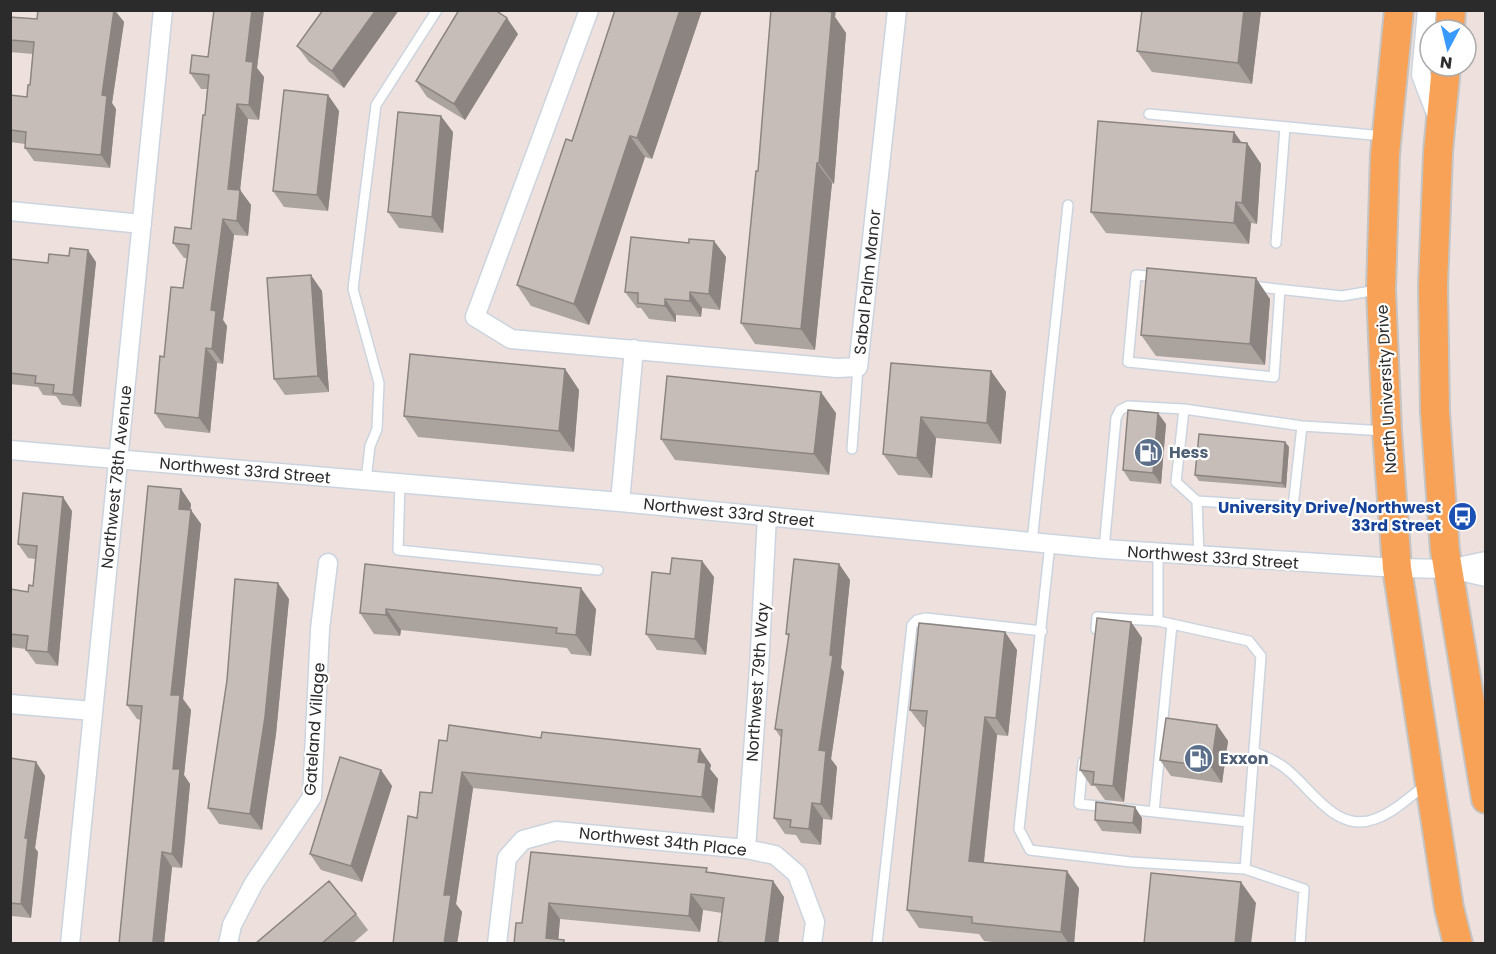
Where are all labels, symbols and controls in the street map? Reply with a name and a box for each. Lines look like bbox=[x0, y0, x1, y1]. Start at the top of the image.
north arrow bbox=[1418, 18, 1478, 78]
text: N bbox=[1439, 50, 1454, 75]
street label: Sabal Palm Manor bbox=[848, 208, 887, 356]
street label: North University Drive bbox=[1371, 304, 1402, 474]
street label: Northwest 78th Avenue bbox=[95, 384, 138, 570]
fuel station icon: Hess bbox=[1132, 436, 1164, 468]
place label: Hess bbox=[1169, 441, 1208, 464]
street label: Northwest 33rd Street bbox=[158, 452, 332, 489]
street label: Northwest 33rd Street bbox=[642, 492, 816, 533]
place label: University Drive/Northwest 33rd Street bbox=[1218, 496, 1441, 537]
bus stop icon: University Drive/Northwest 33rd Street bbox=[1446, 500, 1478, 532]
street label: Northwest 33rd Street bbox=[1126, 540, 1300, 575]
street label: Northwest 79th Way bbox=[740, 602, 775, 762]
street label: Gateland Village bbox=[298, 662, 331, 796]
fuel station icon: Exxon bbox=[1183, 742, 1215, 774]
place label: Exxon bbox=[1220, 747, 1268, 770]
street label: Northwest 34th Place bbox=[578, 821, 748, 862]

